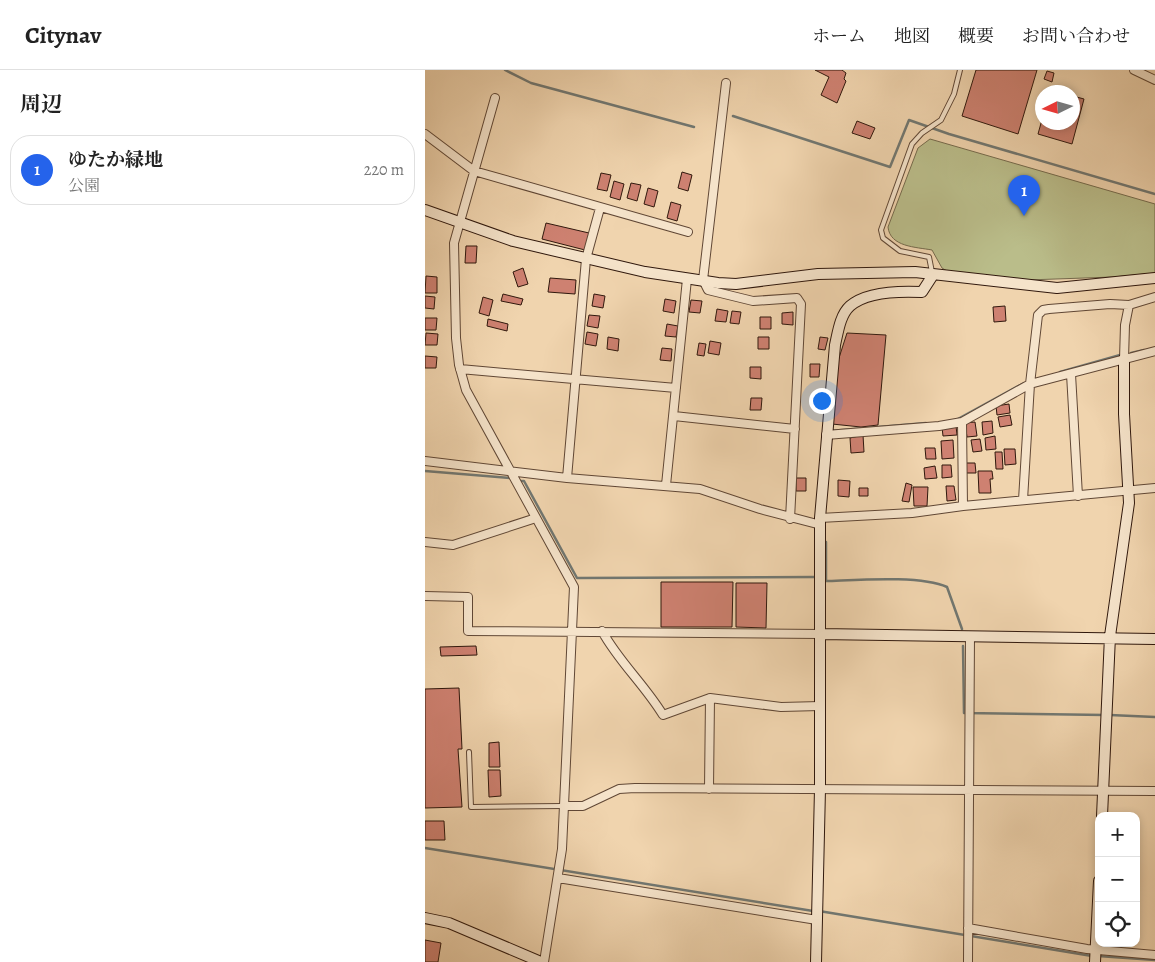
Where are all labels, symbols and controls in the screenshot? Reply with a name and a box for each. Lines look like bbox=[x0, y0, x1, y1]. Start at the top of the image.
text: Citynav bbox=[25, 19, 101, 51]
text: ホーム bbox=[812, 24, 866, 48]
text: 地図 bbox=[894, 24, 930, 48]
text: 概要 bbox=[958, 24, 994, 48]
text: お問い合わせ bbox=[1022, 24, 1130, 48]
north arrow bbox=[1035, 85, 1080, 130]
text: 周辺 bbox=[20, 90, 62, 118]
text: ゆたか緑地 bbox=[68, 147, 163, 173]
text: 1 bbox=[34, 159, 40, 181]
text: 220 m bbox=[364, 159, 404, 181]
text: 公園 bbox=[68, 175, 100, 197]
pin: 1 bbox=[1008, 175, 1040, 216]
your location bbox=[809, 388, 835, 414]
map controls bbox=[1095, 812, 1140, 947]
button: + bbox=[1095, 812, 1140, 857]
button: − bbox=[1095, 857, 1140, 902]
button: locate bbox=[1095, 902, 1140, 947]

